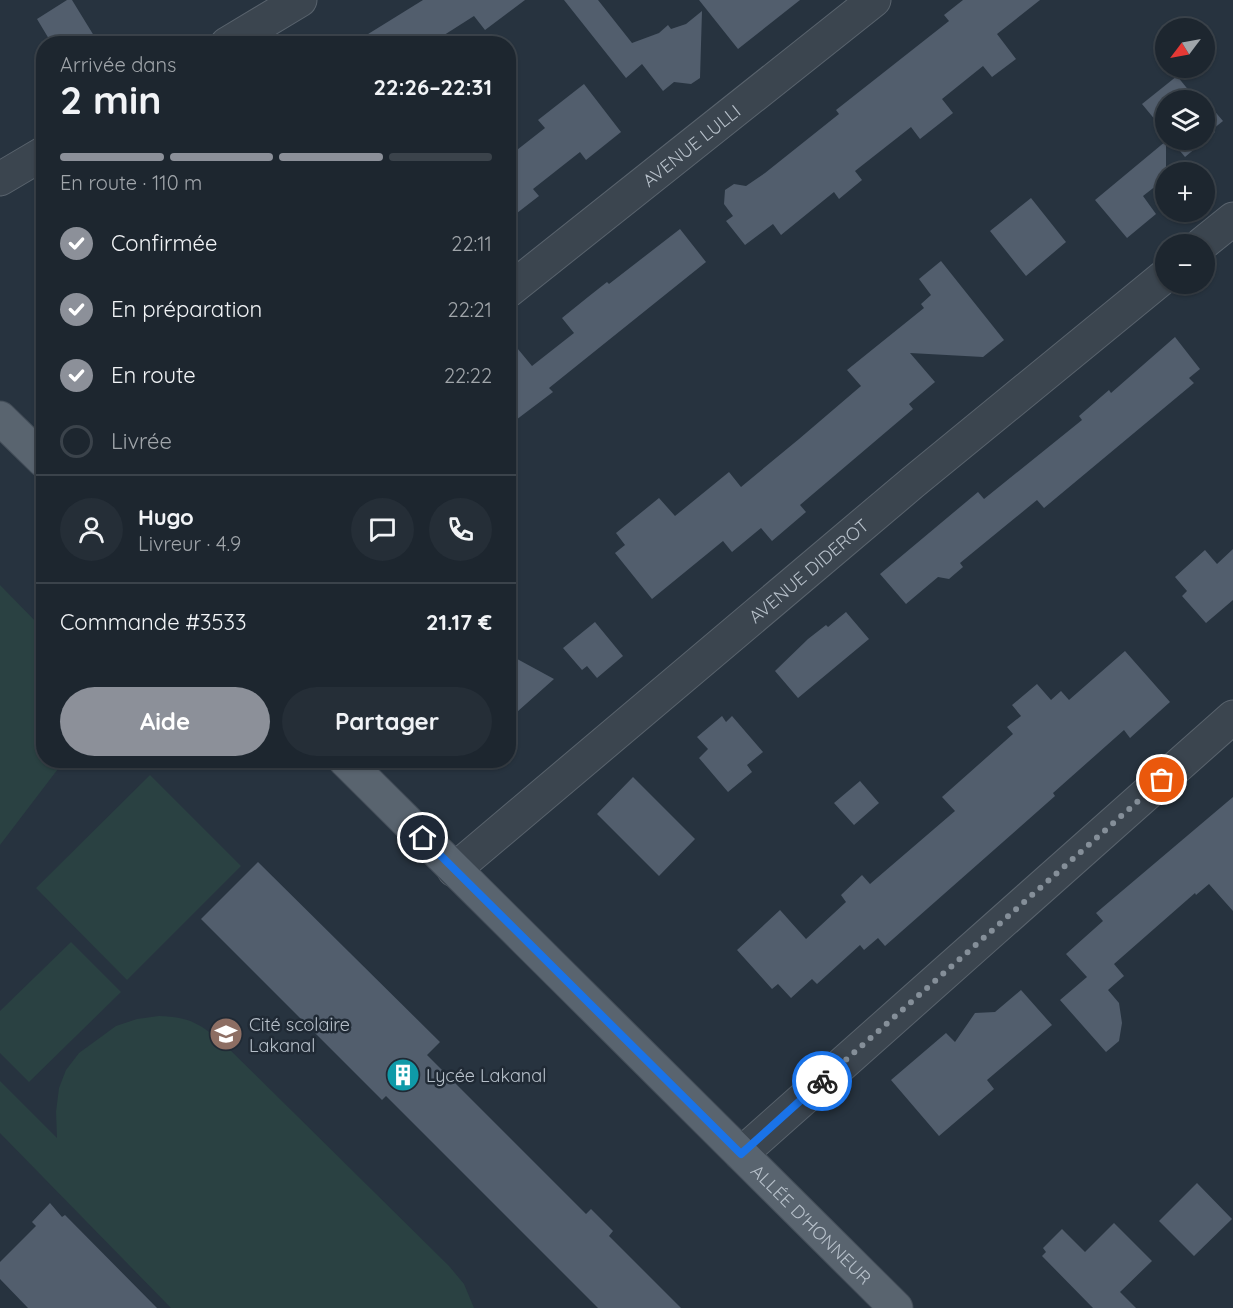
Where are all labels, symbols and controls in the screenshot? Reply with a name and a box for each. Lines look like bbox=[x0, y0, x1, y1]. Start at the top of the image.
north arrow bbox=[1155, 18, 1215, 78]
map controls bbox=[1155, 18, 1215, 294]
text: Arrivée dans bbox=[60, 52, 176, 77]
text: 22:26–22:31 bbox=[374, 73, 492, 101]
text: 2 min bbox=[60, 75, 162, 124]
button: layers bbox=[1155, 90, 1215, 150]
street label: AVENUE LULLI bbox=[637, 99, 745, 191]
button: + bbox=[1155, 162, 1215, 222]
text: En route · 110 m bbox=[60, 170, 202, 195]
icon: check bbox=[60, 227, 93, 260]
text: Confirmée bbox=[111, 229, 217, 257]
text: 22:11 bbox=[451, 231, 492, 256]
button: − bbox=[1155, 234, 1215, 294]
icon: check bbox=[60, 293, 93, 326]
text: En préparation bbox=[111, 295, 262, 323]
text: 22:21 bbox=[448, 297, 492, 322]
icon: check bbox=[60, 359, 93, 392]
text: En route bbox=[111, 361, 196, 389]
text: 22:22 bbox=[444, 363, 492, 388]
text: Livrée bbox=[111, 427, 172, 455]
button: person bbox=[60, 498, 123, 561]
button: chat bbox=[351, 498, 414, 561]
button: phone bbox=[429, 498, 492, 561]
text: Hugo bbox=[138, 503, 194, 531]
street label: AVENUE DIDEROT bbox=[744, 513, 873, 628]
text: Livreur · 4.9 bbox=[138, 531, 241, 556]
text: Commande #3533 bbox=[60, 608, 247, 636]
text: 21.17 € bbox=[426, 608, 492, 636]
button: Aide bbox=[60, 687, 270, 756]
button: Partager bbox=[282, 687, 492, 756]
pin bbox=[1136, 754, 1187, 805]
icon: bag bbox=[1145, 763, 1178, 796]
pin bbox=[397, 812, 448, 863]
icon: home bbox=[406, 821, 439, 854]
place label: Cité scolaire Lakanal bbox=[249, 1013, 350, 1057]
school or university icon: Cité scolaire Lakanal bbox=[208, 1016, 244, 1052]
courier bbox=[792, 1051, 852, 1111]
building icon: Lycée Lakanal bbox=[385, 1057, 421, 1093]
place label: Lycée Lakanal bbox=[426, 1064, 546, 1087]
icon: bike bbox=[806, 1065, 839, 1098]
street label: ALLÉE D'HONNEUR bbox=[746, 1159, 877, 1289]

